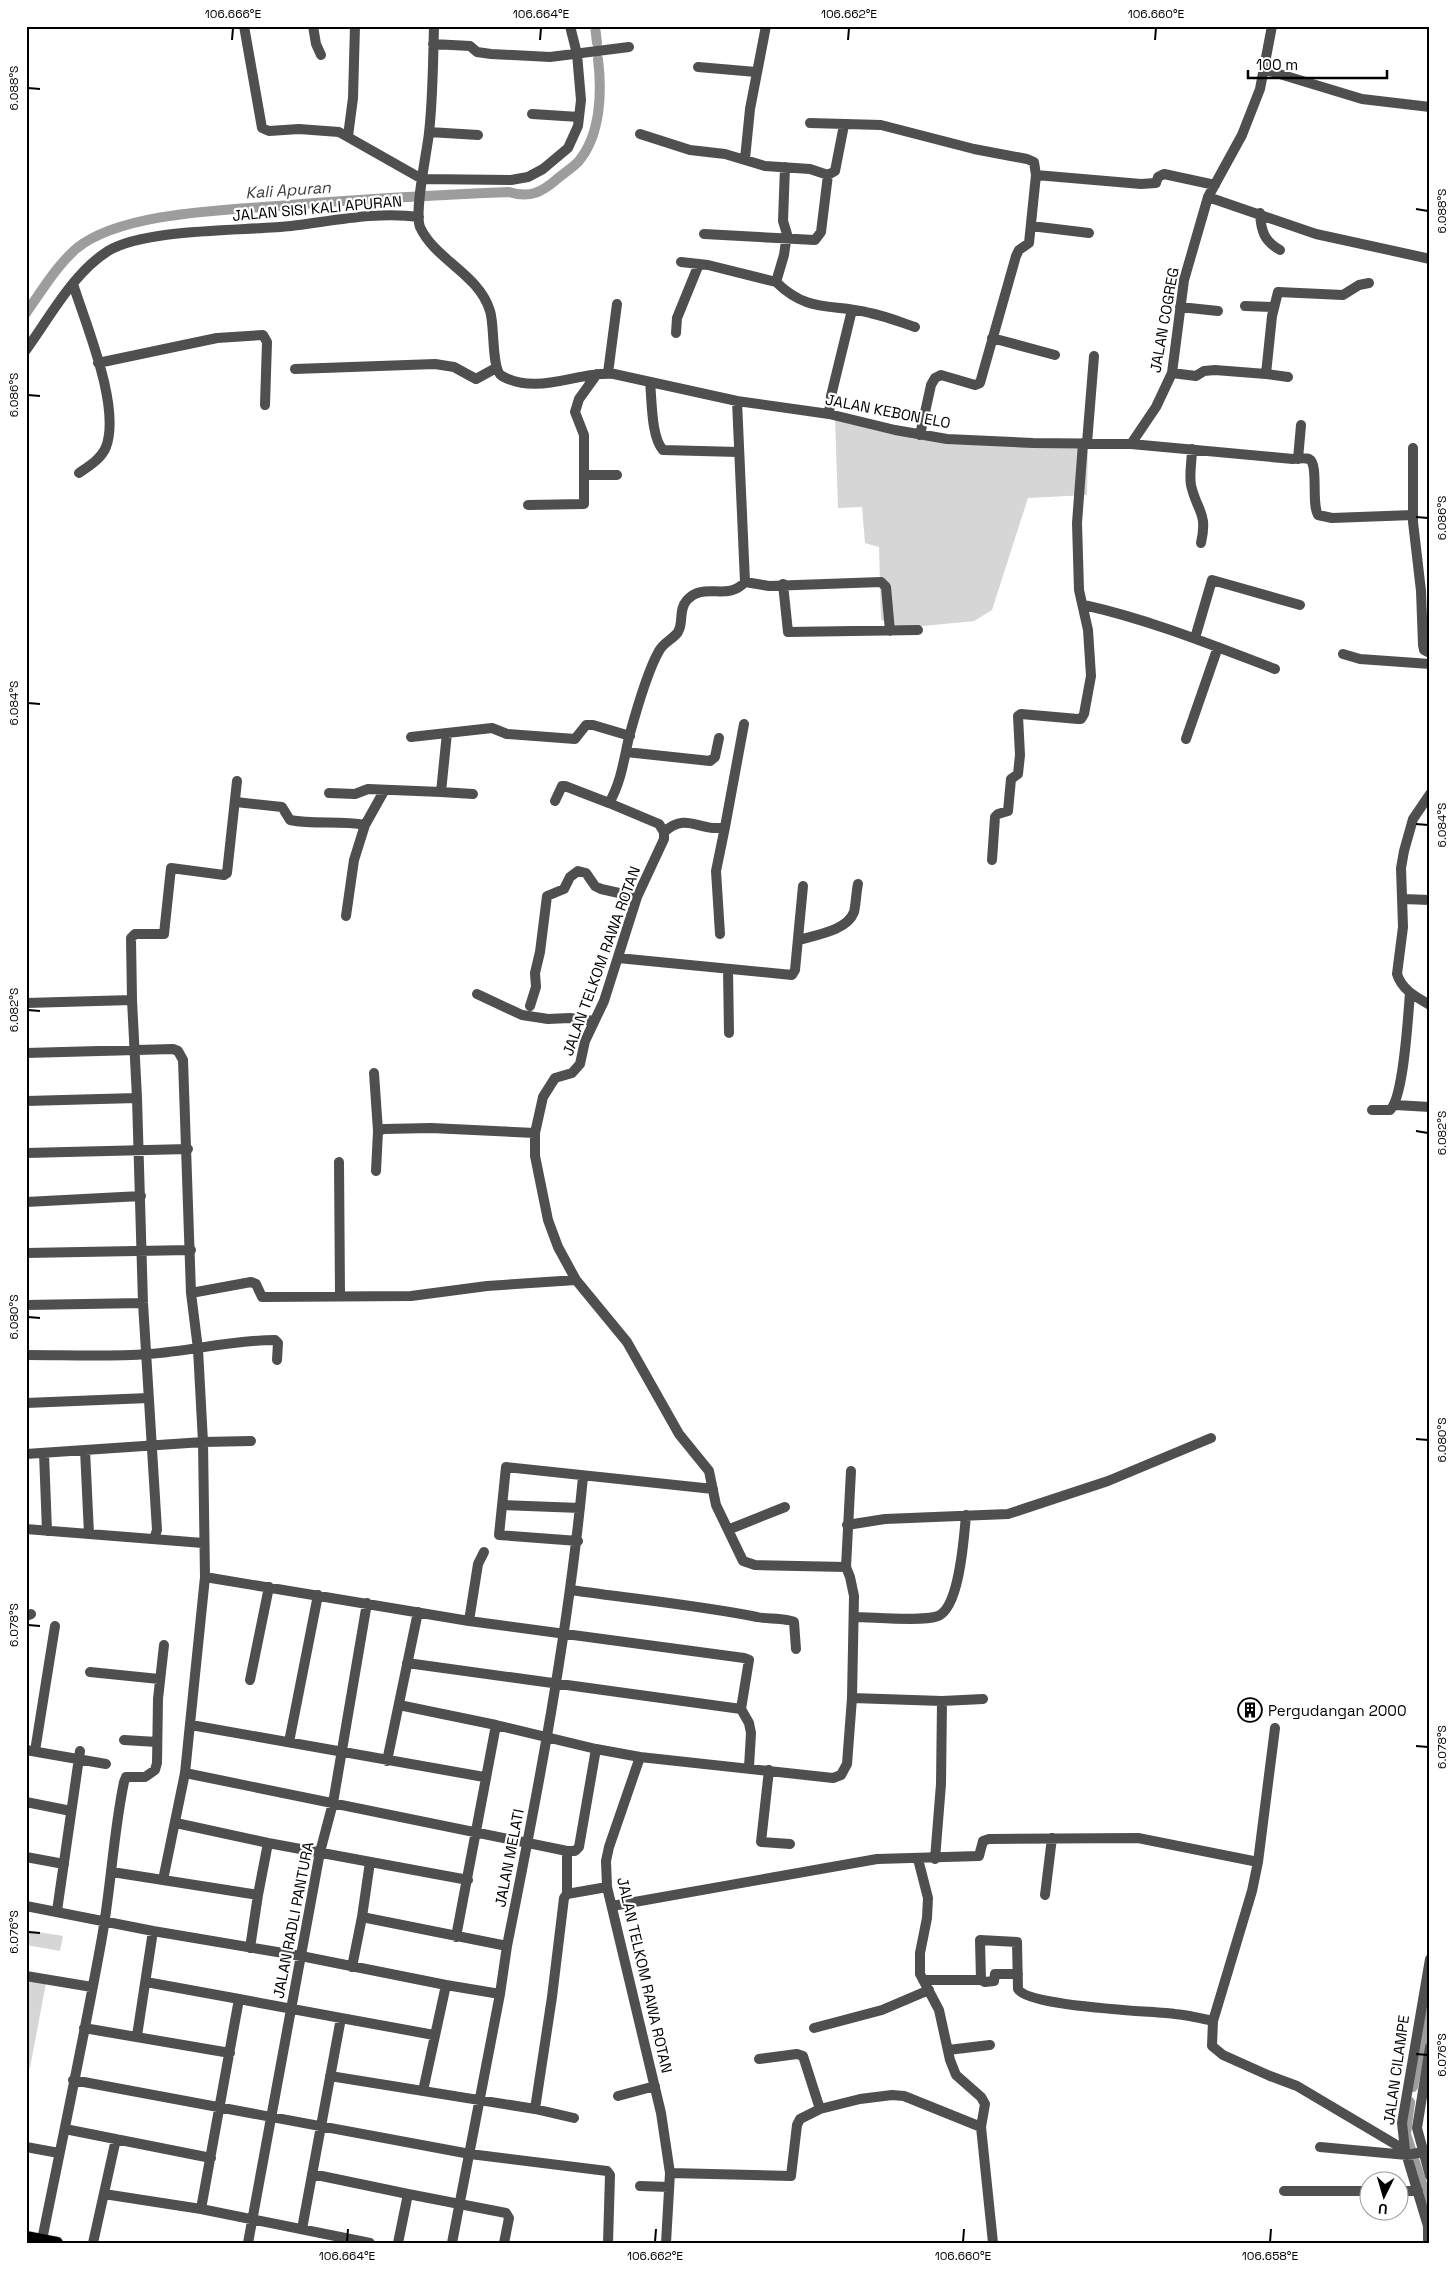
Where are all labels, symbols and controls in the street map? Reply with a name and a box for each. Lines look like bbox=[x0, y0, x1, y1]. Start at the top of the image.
text: 106.666°E bbox=[205, 6, 261, 22]
text: 106.664°E bbox=[513, 6, 569, 22]
text: 106.662°E bbox=[821, 6, 877, 22]
text: 106.660°E bbox=[1128, 6, 1185, 22]
scale bar bbox=[1248, 48, 1387, 80]
text: 100 m bbox=[1256, 55, 1298, 74]
text: 6.088°S bbox=[6, 66, 22, 110]
water label: Kali Apuran bbox=[245, 176, 333, 203]
text: 6.088°S bbox=[1434, 189, 1450, 233]
street label: JALAN SISI KALI APURAN bbox=[231, 191, 403, 225]
street label: JALAN COGREG bbox=[1145, 266, 1183, 374]
text: 6.086°S bbox=[6, 373, 22, 417]
street label: JALAN KEBON ELO bbox=[824, 390, 952, 432]
text: 6.086°S bbox=[1434, 496, 1450, 540]
text: 6.084°S bbox=[6, 681, 22, 725]
text: 6.084°S bbox=[1434, 803, 1450, 847]
street label: JALAN TELKOM RAWA ROTAN bbox=[558, 864, 644, 1058]
text: 6.082°S bbox=[6, 988, 22, 1032]
text: 6.082°S bbox=[1434, 1111, 1450, 1155]
text: 6.080°S bbox=[6, 1295, 22, 1339]
text: 6.080°S bbox=[1434, 1418, 1450, 1462]
text: 6.078°S bbox=[6, 1603, 22, 1647]
building icon: Pergudangan 2000 bbox=[1237, 1697, 1263, 1723]
place label: Pergudangan 2000 bbox=[1268, 1701, 1407, 1720]
text: 6.078°S bbox=[1434, 1725, 1450, 1769]
street label: JALAN MELATI bbox=[490, 1807, 528, 1909]
street label: JALAN RADLI PANTURA bbox=[268, 1840, 318, 2000]
street label: JALAN TELKOM RAWA ROTAN bbox=[613, 1875, 677, 2075]
text: 6.076°S bbox=[6, 1910, 22, 1954]
street label: JALAN CILAMPE bbox=[1379, 2014, 1413, 2126]
text: 6.076°S bbox=[1434, 2033, 1450, 2077]
north arrow bbox=[1358, 2172, 1408, 2222]
text: U bbox=[1377, 2200, 1388, 2218]
text: 106.664°E bbox=[319, 2248, 375, 2264]
text: 106.662°E bbox=[627, 2248, 683, 2264]
text: 106.660°E bbox=[935, 2248, 992, 2264]
text: 106.658°E bbox=[1242, 2248, 1298, 2264]

